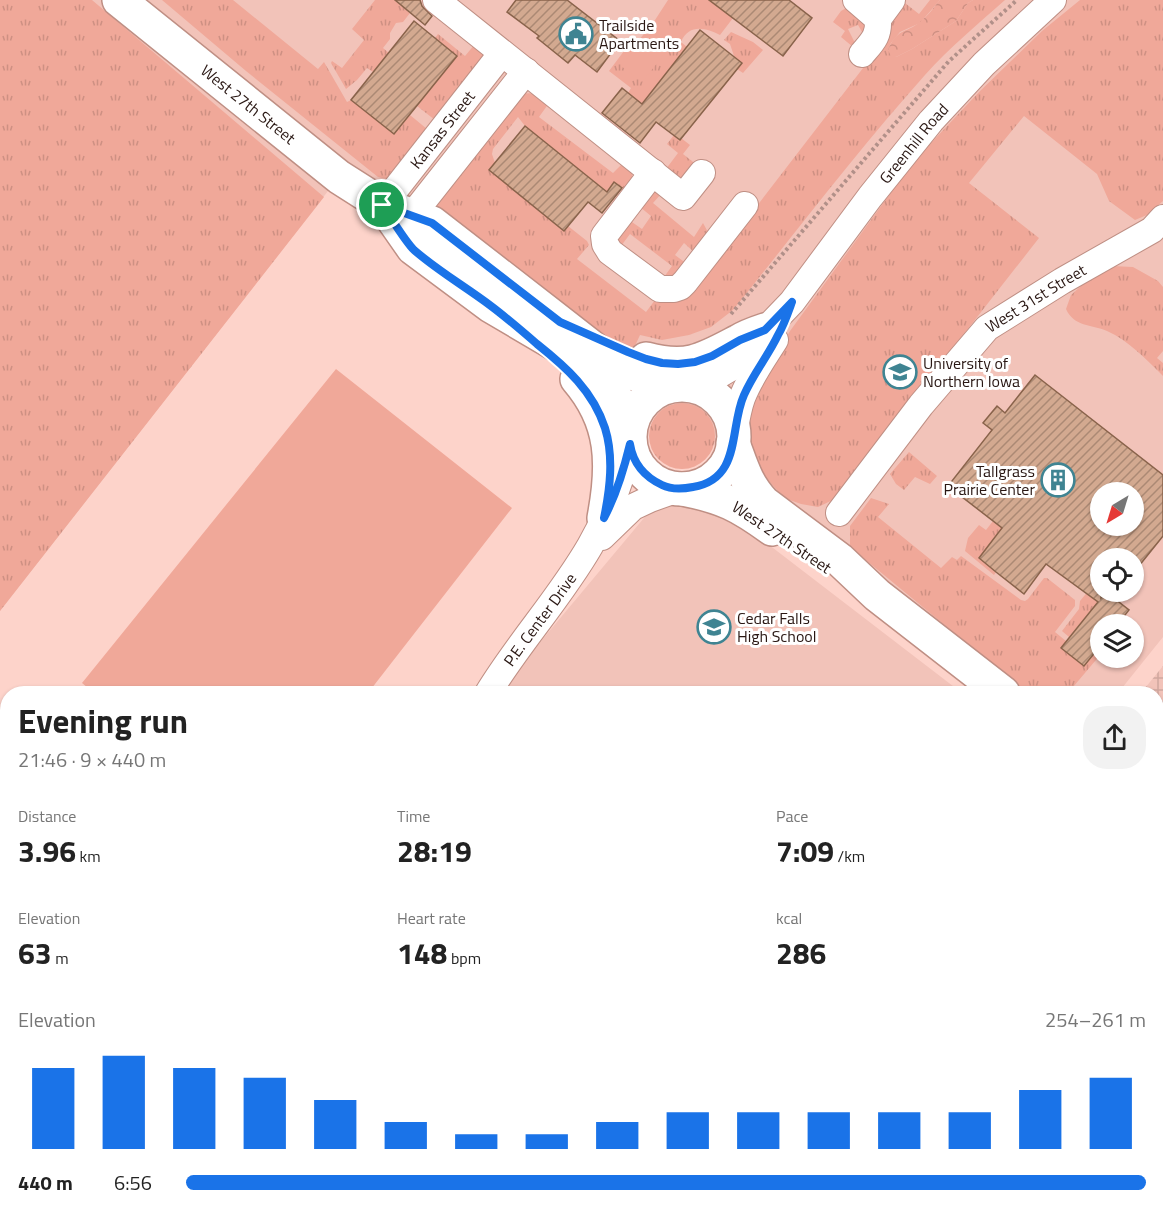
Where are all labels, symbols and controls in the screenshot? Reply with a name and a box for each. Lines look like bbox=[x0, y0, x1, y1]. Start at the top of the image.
place label: Trailside Apartments bbox=[599, 13, 679, 55]
public building icon: Trailside Apartments bbox=[558, 16, 594, 52]
street label: West 27th Street bbox=[196, 58, 301, 150]
street label: Kansas Street bbox=[404, 85, 481, 174]
street label: Greenhill Road bbox=[873, 98, 954, 189]
pin bbox=[356, 179, 407, 230]
icon: arrive bbox=[365, 188, 398, 221]
street label: West 31st Street bbox=[980, 258, 1091, 338]
place label: University of Northern Iowa bbox=[923, 351, 1020, 393]
school or university icon: University of Northern Iowa bbox=[882, 354, 918, 390]
place label: Tallgrass Prairie Center bbox=[943, 459, 1035, 501]
building icon: Tallgrass Prairie Center bbox=[1040, 462, 1076, 498]
north arrow bbox=[1090, 482, 1144, 536]
map controls bbox=[1090, 482, 1144, 668]
street label: West 27th Street bbox=[727, 495, 837, 579]
button: locate bbox=[1090, 548, 1144, 602]
street label: P.E. Center Drive bbox=[497, 568, 582, 671]
place label: Cedar Falls High School bbox=[737, 606, 816, 648]
school or university icon: Cedar Falls High School bbox=[696, 609, 732, 645]
button: layers bbox=[1090, 614, 1144, 668]
text: Evening run bbox=[18, 696, 188, 746]
button: share bbox=[1083, 706, 1146, 769]
text: 21:46 · 9 × 440 m bbox=[18, 744, 166, 775]
text: Distance bbox=[18, 804, 76, 828]
text: Time bbox=[397, 804, 430, 828]
text: Pace bbox=[776, 804, 808, 828]
text: 3.96 bbox=[18, 828, 76, 874]
text: 28:19 bbox=[397, 828, 472, 874]
text: 7:09 bbox=[776, 828, 834, 874]
text: km bbox=[76, 844, 101, 868]
text: /km bbox=[834, 844, 865, 868]
text: Elevation bbox=[18, 906, 80, 930]
text: Heart rate bbox=[397, 906, 466, 930]
text: kcal bbox=[776, 906, 802, 930]
text: 63 bbox=[18, 930, 52, 976]
text: 148 bbox=[397, 930, 447, 976]
text: 286 bbox=[776, 930, 826, 976]
text: m bbox=[52, 946, 69, 970]
text: bpm bbox=[447, 946, 481, 970]
text: Elevation bbox=[18, 1004, 96, 1035]
text: 254–261 m bbox=[1045, 1004, 1146, 1035]
text: 440 m bbox=[18, 1167, 73, 1198]
text: 6:56 bbox=[114, 1167, 152, 1198]

